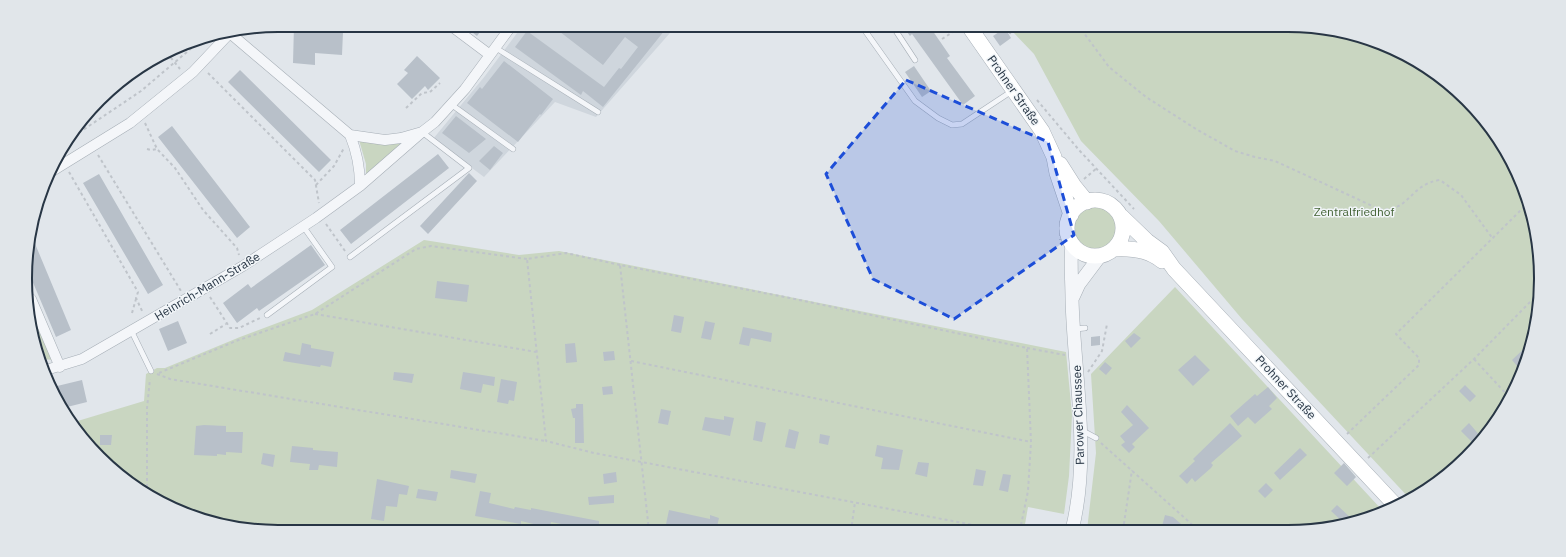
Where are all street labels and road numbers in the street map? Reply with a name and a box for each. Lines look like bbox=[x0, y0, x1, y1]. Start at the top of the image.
street label: Prohner Straße bbox=[984, 52, 1044, 128]
street label: Heinrich-Mann-Straße bbox=[151, 248, 263, 323]
street label: Prohner Straße bbox=[1253, 352, 1320, 422]
street label: Parower Chaussee bbox=[1069, 364, 1087, 465]

